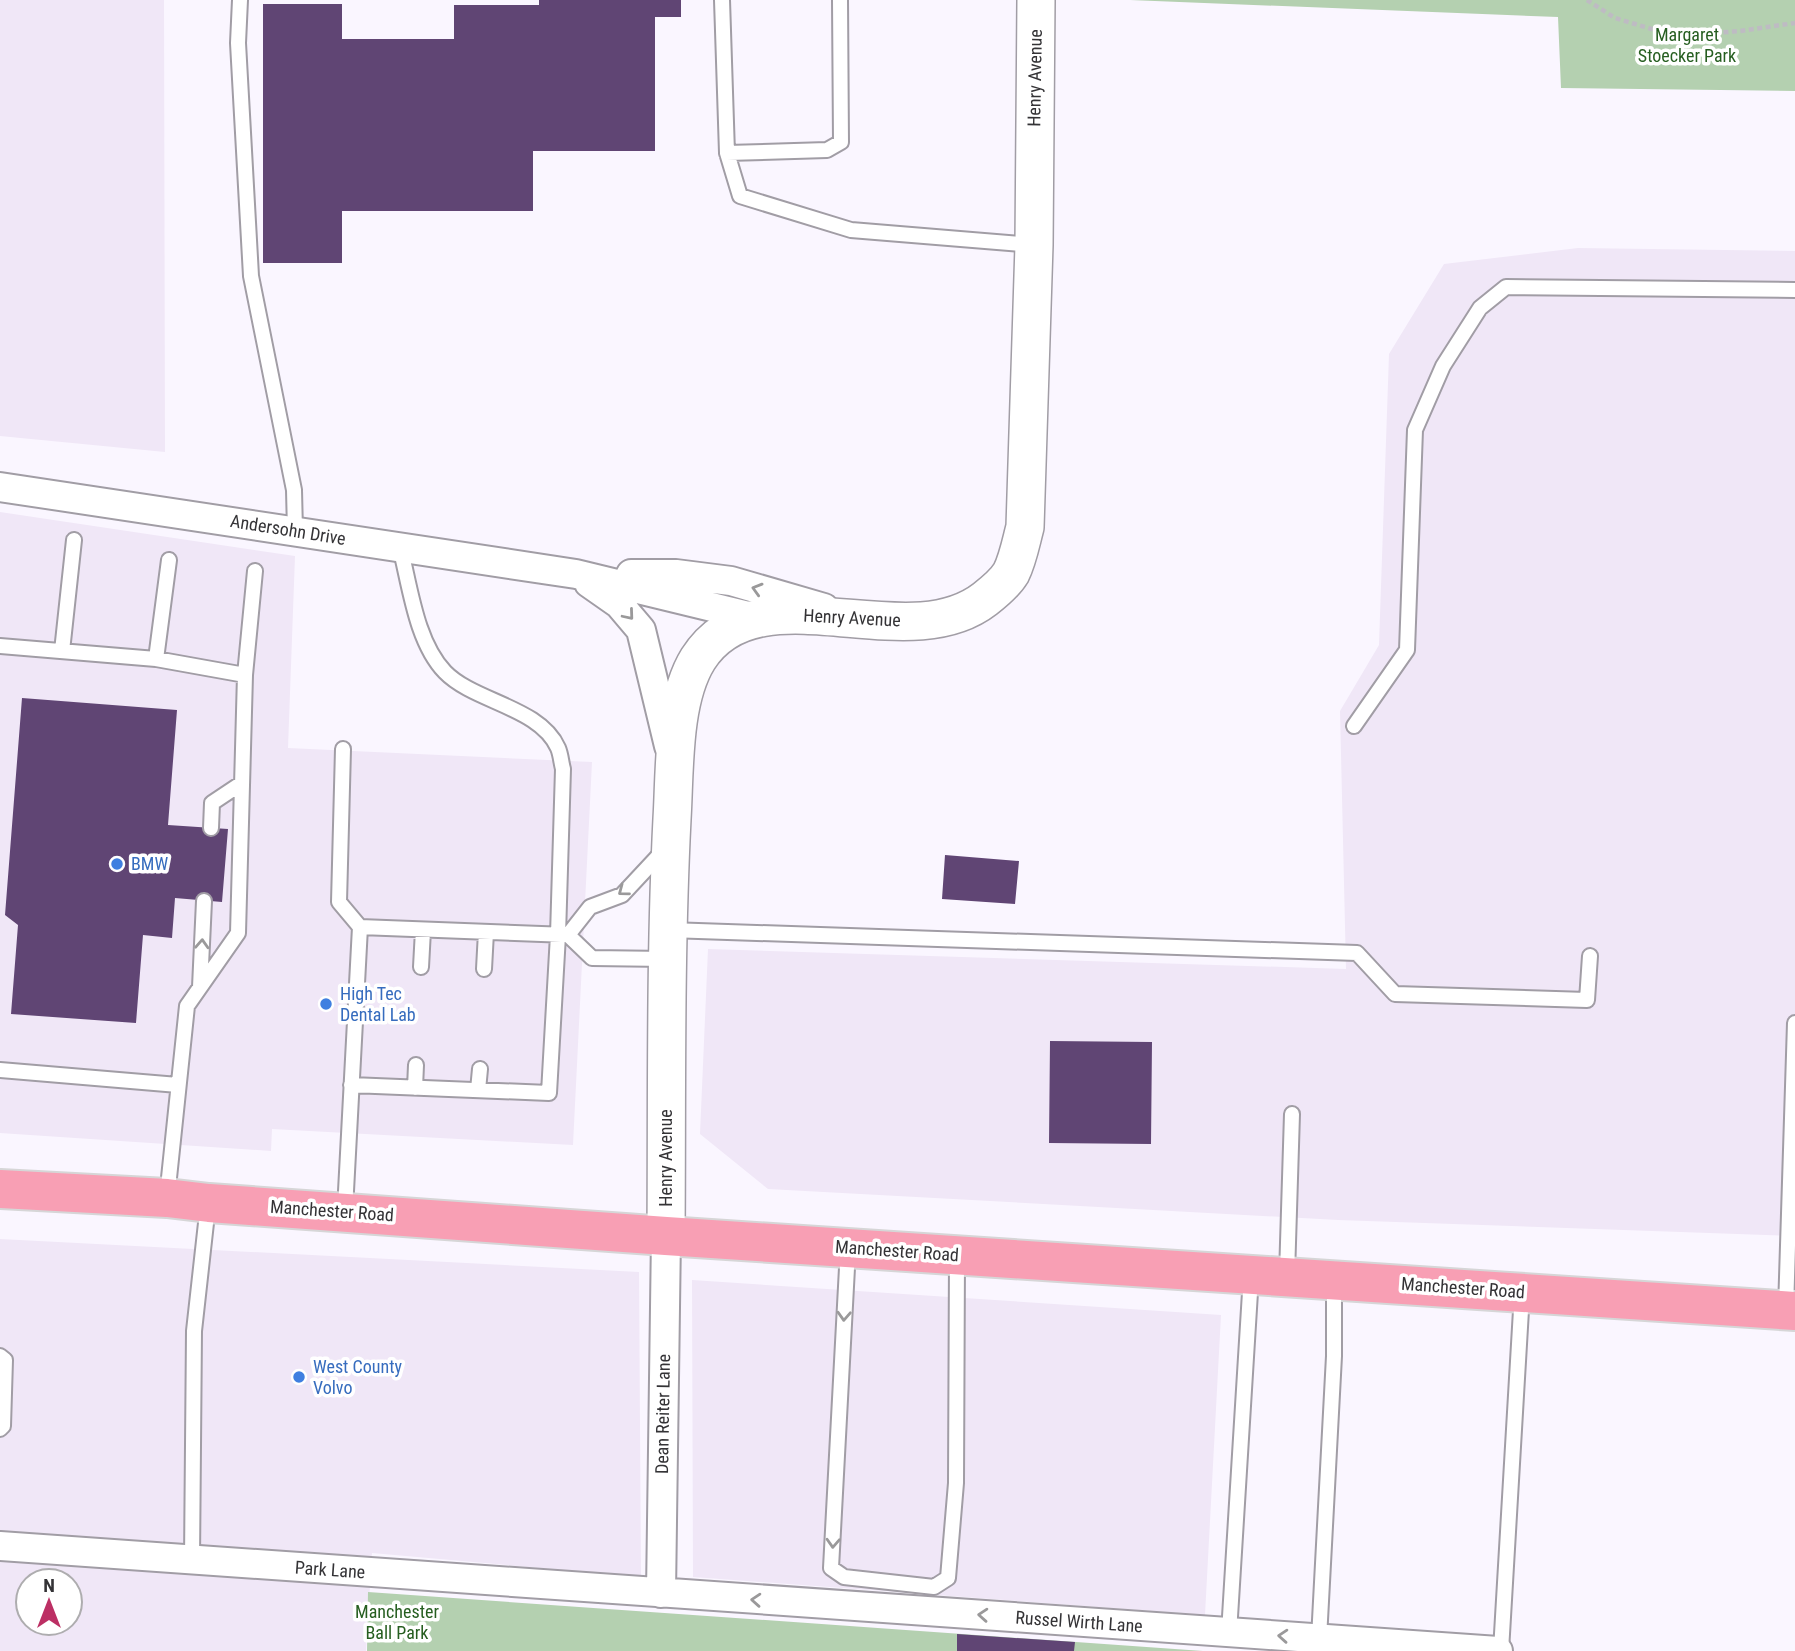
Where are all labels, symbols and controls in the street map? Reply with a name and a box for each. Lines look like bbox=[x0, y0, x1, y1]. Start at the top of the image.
park label: Margaret Stoecker Park bbox=[1638, 24, 1736, 66]
street label: Henry Avenue bbox=[1023, 29, 1046, 127]
street label: Andersohn Drive bbox=[229, 510, 347, 549]
one-way arrow bbox=[751, 582, 763, 597]
street label: Henry Avenue bbox=[803, 604, 901, 631]
one-way arrow bbox=[621, 607, 633, 620]
place label: BMW bbox=[131, 853, 168, 874]
marker: BMW bbox=[109, 856, 125, 872]
one-way arrow bbox=[619, 882, 631, 895]
one-way arrow bbox=[194, 938, 209, 949]
place label: High Tec Dental Lab bbox=[340, 983, 416, 1025]
marker: High Tec Dental Lab bbox=[318, 996, 334, 1012]
street label: Henry Avenue bbox=[655, 1109, 676, 1207]
street label: Manchester Road bbox=[269, 1196, 395, 1225]
street label: Manchester Road bbox=[834, 1236, 960, 1265]
street label: Manchester Road bbox=[1400, 1273, 1526, 1302]
one-way arrow bbox=[837, 1311, 852, 1322]
street label: Dean Reiter Lane bbox=[651, 1354, 674, 1474]
place label: West County Volvo bbox=[313, 1356, 403, 1398]
marker: West County Volvo bbox=[291, 1369, 307, 1385]
one-way arrow bbox=[825, 1538, 840, 1549]
street label: Park Lane bbox=[294, 1557, 366, 1582]
north arrow bbox=[14, 1567, 84, 1637]
text: N bbox=[43, 1574, 55, 1597]
one-way arrow bbox=[750, 1592, 761, 1607]
park label: Manchester Ball Park bbox=[355, 1601, 439, 1643]
street label: Russel Wirth Lane bbox=[1015, 1607, 1143, 1636]
one-way arrow bbox=[977, 1608, 988, 1623]
one-way arrow bbox=[1277, 1629, 1288, 1644]

